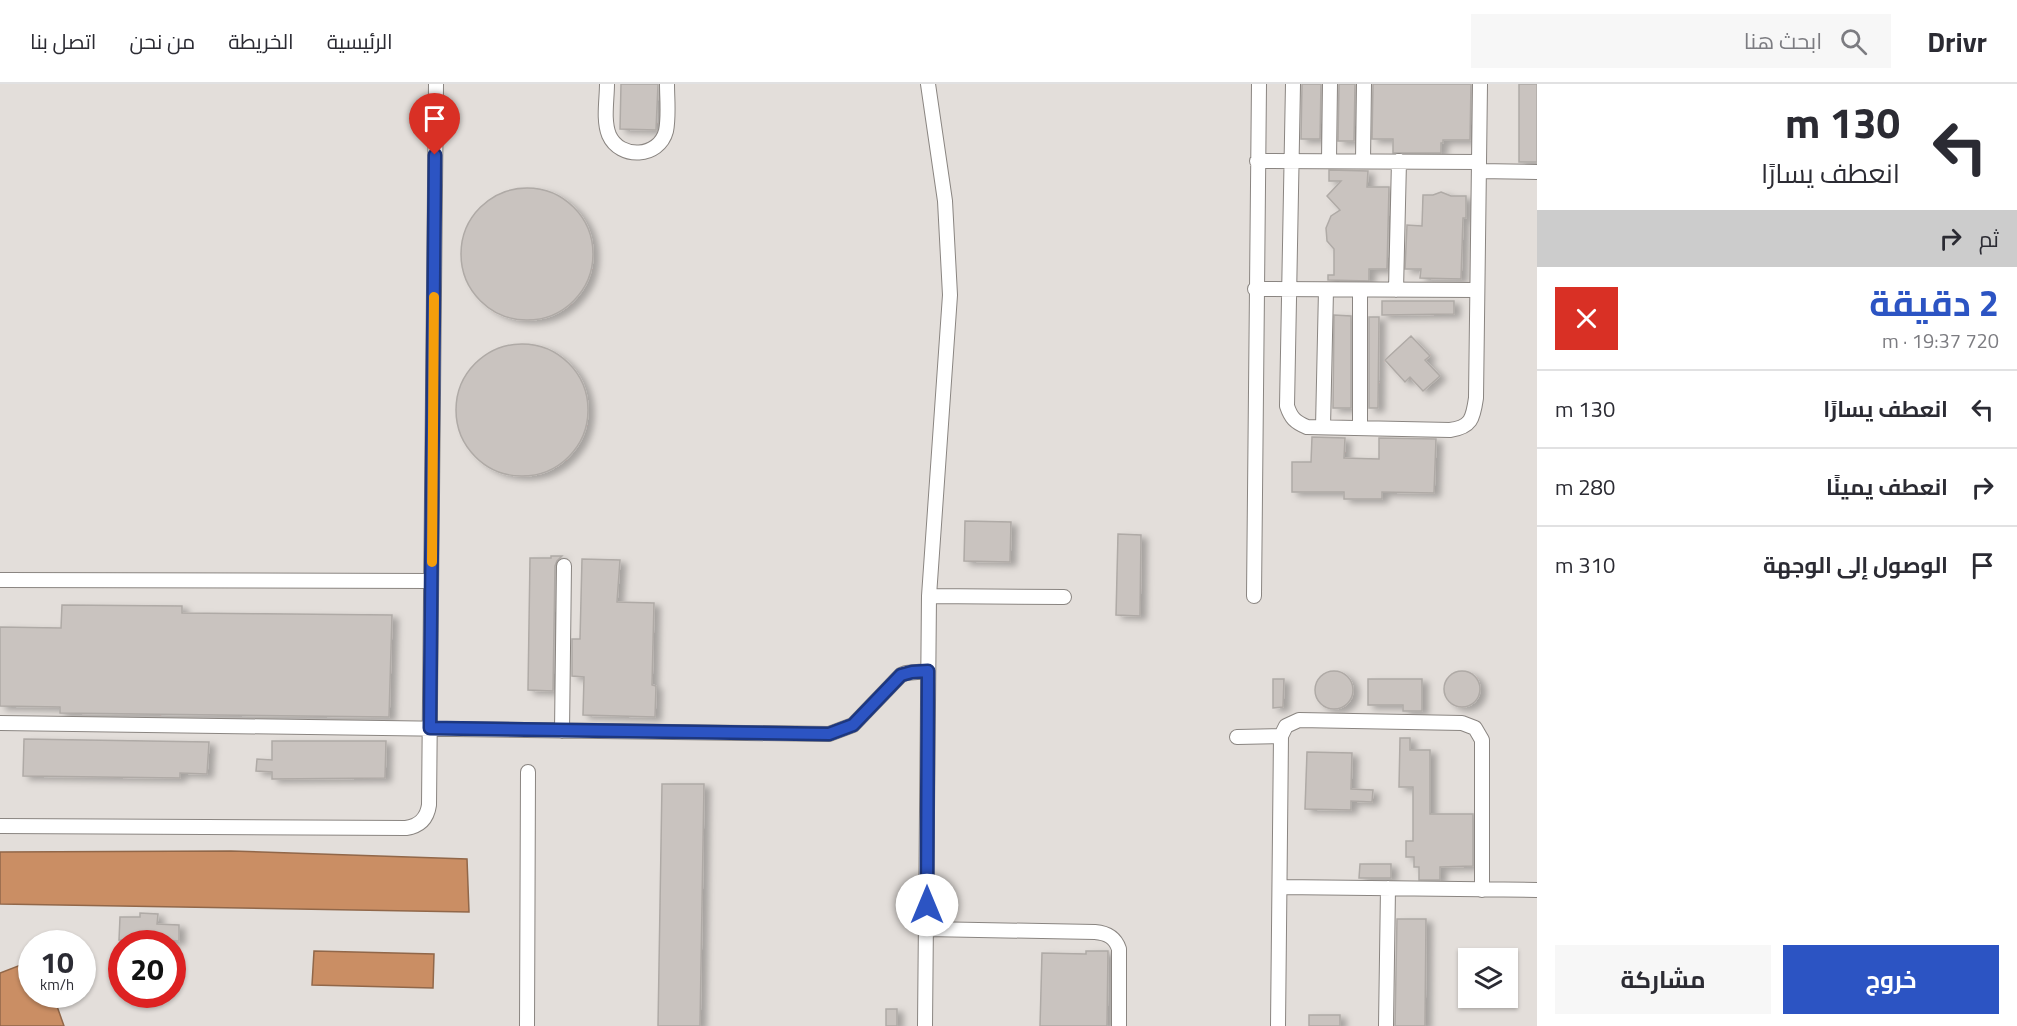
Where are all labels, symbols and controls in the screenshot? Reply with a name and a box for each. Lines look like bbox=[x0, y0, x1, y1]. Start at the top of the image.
search box bbox=[1471, 14, 1891, 68]
text: Drivr bbox=[1927, 20, 1987, 63]
text: ابحث هنا bbox=[1744, 24, 1822, 58]
text: اتصل بنا bbox=[30, 25, 96, 57]
text: من نحن bbox=[129, 25, 195, 57]
text: الخريطة bbox=[228, 25, 294, 57]
text: الرئيسية bbox=[327, 25, 393, 57]
icon: search bbox=[1837, 25, 1870, 58]
text: 130 m bbox=[1785, 90, 1900, 154]
pin bbox=[409, 93, 460, 155]
icon: arrive bbox=[418, 102, 451, 135]
icon: left bbox=[1921, 108, 1999, 186]
text: انعطف يسارًا bbox=[1761, 152, 1900, 193]
icon: right bbox=[1934, 222, 1967, 255]
text: ثم bbox=[1979, 222, 1999, 256]
text: 2 دقيقة bbox=[1869, 275, 1999, 330]
button: close bbox=[1555, 287, 1618, 350]
text: 720 m · 19:37 bbox=[1882, 325, 1999, 356]
text: 130 m bbox=[1555, 392, 1615, 426]
text: انعطف يسارًا bbox=[1823, 392, 1948, 426]
icon: left bbox=[1966, 393, 1999, 426]
text: 280 m bbox=[1555, 470, 1615, 504]
text: انعطف يمينًا bbox=[1826, 470, 1948, 504]
icon: right bbox=[1966, 471, 1999, 504]
text: 310 m bbox=[1555, 548, 1615, 582]
text: الوصول إلى الوجهة bbox=[1763, 548, 1948, 582]
icon: arrive bbox=[1966, 549, 1999, 582]
position arrow bbox=[895, 873, 959, 937]
speed limit sign: 20 bbox=[108, 930, 186, 1008]
text: 10 bbox=[40, 939, 74, 985]
button: مشاركة bbox=[1555, 945, 1771, 1014]
button: خروج bbox=[1783, 945, 1999, 1014]
map controls bbox=[1458, 948, 1518, 1008]
button: layers bbox=[1458, 948, 1518, 1008]
text: km/h bbox=[40, 973, 74, 996]

